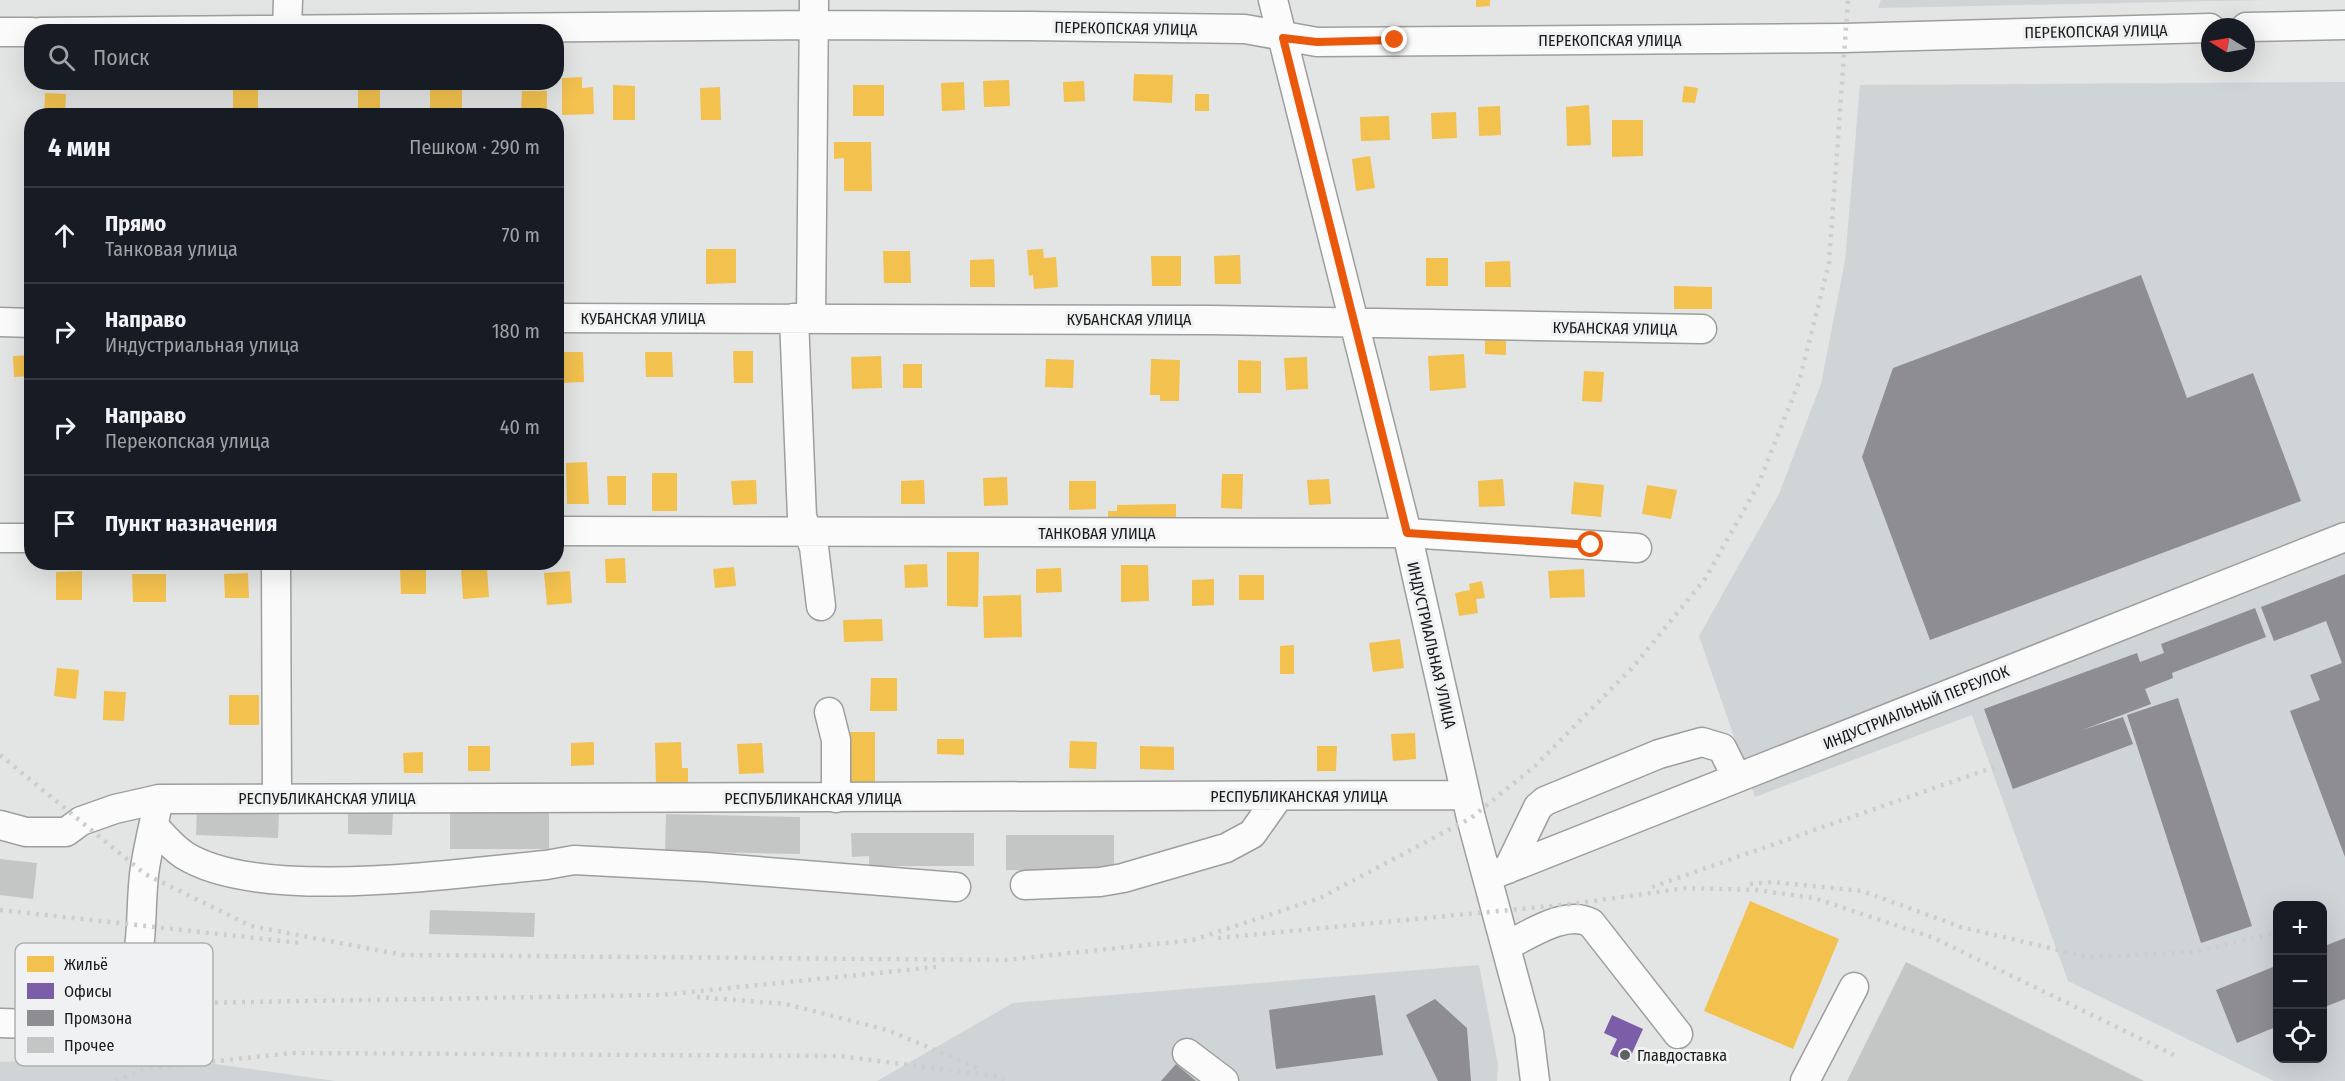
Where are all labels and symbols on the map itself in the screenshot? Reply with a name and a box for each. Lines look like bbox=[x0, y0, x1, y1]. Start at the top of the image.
street label: ПЕРЕКОПСКАЯ УЛИЦА bbox=[1054, 18, 1198, 39]
north arrow bbox=[2201, 18, 2255, 72]
street label: ПЕРЕКОПСКАЯ УЛИЦА bbox=[2024, 21, 2168, 42]
route end bbox=[1381, 26, 1407, 52]
street label: ПЕРЕКОПСКАЯ УЛИЦА bbox=[1538, 31, 1682, 50]
street label: КУБАНСКАЯ УЛИЦА bbox=[581, 309, 706, 328]
street label: КУБАНСКАЯ УЛИЦА bbox=[1067, 310, 1192, 329]
street label: КУБАНСКАЯ УЛИЦА bbox=[1552, 318, 1678, 339]
street label: ТАНКОВАЯ УЛИЦА bbox=[1038, 524, 1156, 543]
route start bbox=[1577, 531, 1603, 557]
street label: ИНДУСТРИАЛЬНАЯ УЛИЦА bbox=[1403, 560, 1460, 731]
street label: ИНДУСТРИАЛЬНЫЙ ПЕРЕУЛОК bbox=[1820, 661, 2012, 754]
street label: РЕСПУБЛИКАНСКАЯ УЛИЦА bbox=[1210, 787, 1388, 806]
street label: РЕСПУБЛИКАНСКАЯ УЛИЦА bbox=[238, 789, 416, 808]
street label: РЕСПУБЛИКАНСКАЯ УЛИЦА bbox=[724, 789, 902, 808]
legend bbox=[15, 943, 213, 1066]
text: Жильё bbox=[64, 955, 108, 974]
text: Офисы bbox=[64, 982, 112, 1001]
text: Промзона bbox=[64, 1009, 132, 1028]
text: Прочее bbox=[64, 1036, 114, 1055]
place label: Главдоставка bbox=[1637, 1046, 1727, 1065]
marker: Главдоставка bbox=[1618, 1048, 1632, 1062]

